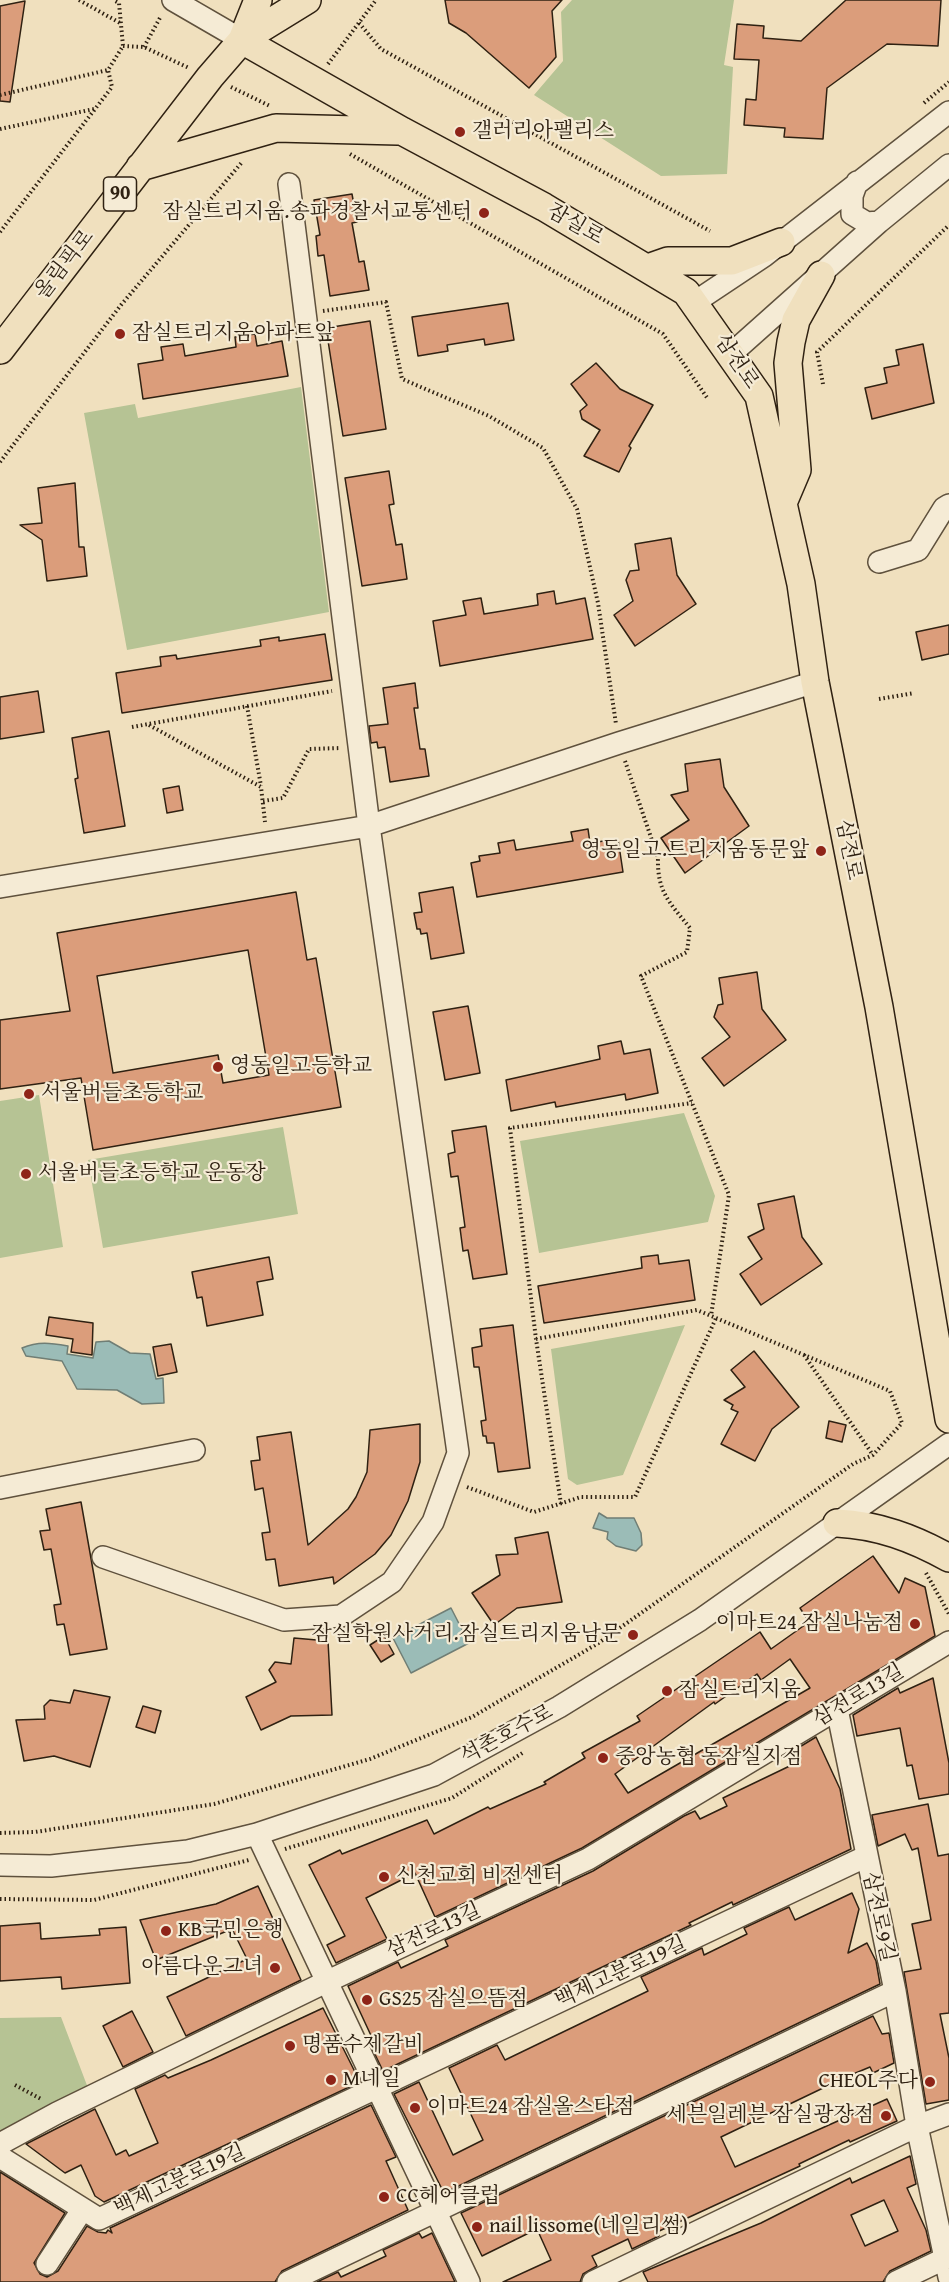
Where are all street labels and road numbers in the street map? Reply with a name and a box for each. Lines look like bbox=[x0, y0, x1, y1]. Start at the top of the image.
road number: 90 bbox=[104, 177, 136, 211]
street label: 잠실로 bbox=[542, 199, 608, 251]
street label: 올림픽로 bbox=[30, 225, 100, 305]
street label: 삼전로 bbox=[709, 330, 763, 394]
street label: 삼전로 bbox=[830, 818, 866, 882]
street label: 삼전로13길 bbox=[809, 1659, 909, 1733]
street label: 석촌호수로 bbox=[456, 1700, 558, 1770]
street label: 삼전로9길 bbox=[856, 1870, 900, 1964]
street label: 삼전로13길 bbox=[383, 1898, 485, 1964]
street label: 백제고분로19길 bbox=[551, 1932, 691, 2014]
street label: 백제고분로19길 bbox=[110, 2140, 250, 2222]

